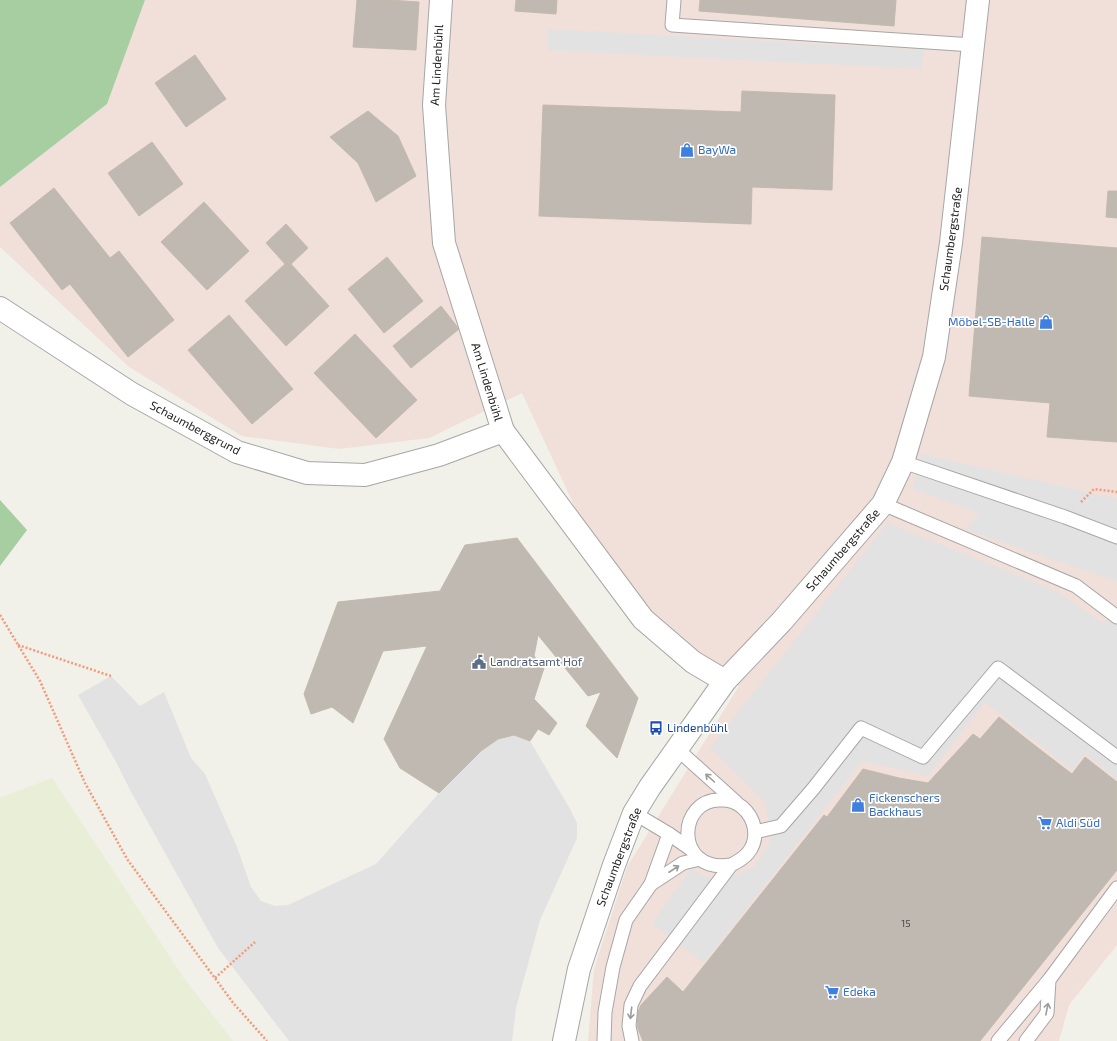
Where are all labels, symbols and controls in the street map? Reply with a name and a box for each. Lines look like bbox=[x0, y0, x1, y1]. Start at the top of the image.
street label: Am Lindenbühl bbox=[427, 24, 445, 106]
shop icon: BayWa bbox=[679, 142, 695, 158]
place label: BayWa bbox=[698, 142, 736, 156]
street label: Schaumbergstraße bbox=[936, 186, 964, 292]
place label: Möbel-SB-Halle bbox=[948, 314, 1035, 328]
shop icon: Möbel-SB-Halle bbox=[1038, 314, 1054, 330]
street label: Am Lindenbühl bbox=[469, 341, 507, 423]
street label: Schaumberggrund bbox=[148, 397, 243, 457]
street label: Schaumbergstraße bbox=[803, 505, 882, 594]
public building icon: Landratsamt Hof bbox=[471, 654, 487, 670]
place label: Landratsamt Hof bbox=[490, 654, 583, 668]
bus stop icon: Lindenbühl bbox=[648, 720, 664, 736]
place label: Lindenbühl bbox=[667, 720, 728, 734]
one-way arrow bbox=[705, 774, 715, 783]
place label: Fickenschers Backhaus bbox=[869, 790, 940, 818]
shop icon: Fickenschers Backhaus bbox=[850, 797, 866, 813]
street label: Schaumbergstraße bbox=[593, 805, 643, 908]
supermarket icon: Aldi Süd bbox=[1037, 815, 1053, 831]
place label: Aldi Süd bbox=[1056, 815, 1100, 829]
one-way arrow bbox=[668, 864, 680, 872]
house number: 15 bbox=[901, 917, 911, 929]
supermarket icon: Edeka bbox=[824, 984, 840, 1000]
place label: Edeka bbox=[843, 984, 876, 998]
one-way arrow bbox=[1043, 1002, 1051, 1015]
one-way arrow bbox=[627, 1006, 634, 1019]

